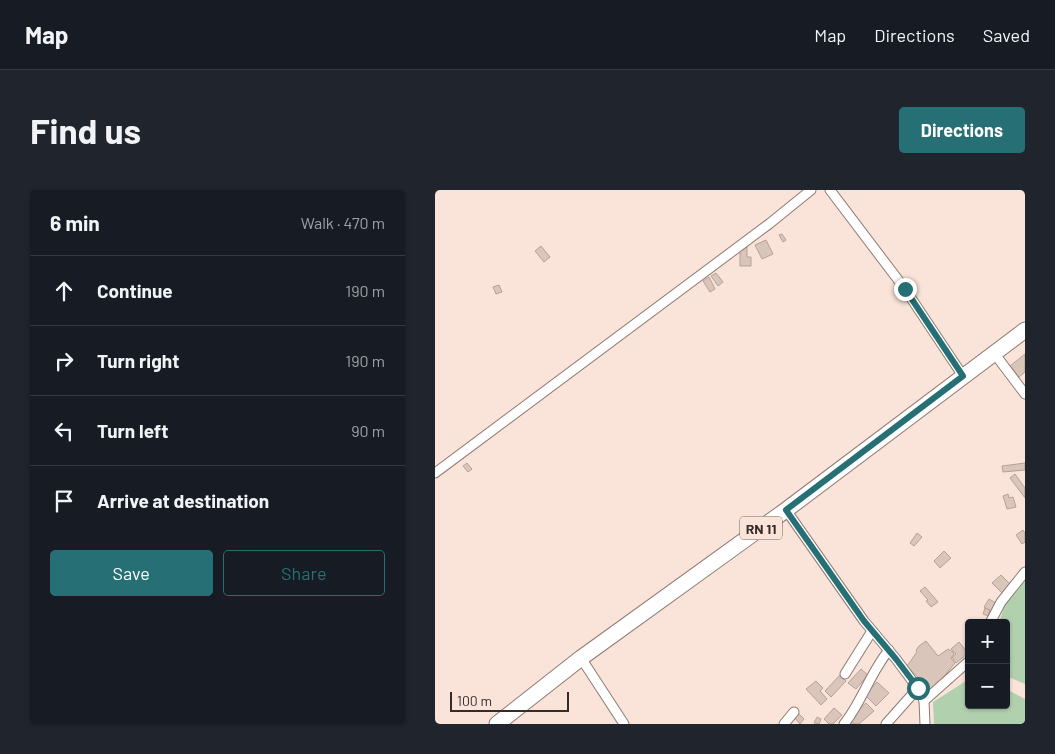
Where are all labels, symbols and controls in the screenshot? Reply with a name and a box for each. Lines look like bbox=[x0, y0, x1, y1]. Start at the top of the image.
text: Map bbox=[25, 20, 68, 49]
text: Map bbox=[814, 24, 846, 46]
text: Directions bbox=[874, 24, 955, 46]
text: Saved bbox=[983, 24, 1030, 46]
button: Directions bbox=[899, 107, 1025, 153]
text: Find us bbox=[30, 109, 141, 151]
text: 6 min bbox=[50, 210, 100, 235]
text: Walk · 470 m bbox=[301, 213, 385, 232]
icon: ahead bbox=[50, 277, 78, 305]
route end bbox=[894, 278, 917, 301]
text: Continue bbox=[97, 279, 173, 302]
text: 190 m bbox=[346, 281, 385, 300]
icon: right bbox=[50, 347, 78, 375]
text: Turn right bbox=[97, 349, 179, 372]
text: 190 m bbox=[346, 351, 385, 370]
icon: left bbox=[50, 417, 78, 445]
text: Turn left bbox=[97, 419, 168, 442]
text: 90 m bbox=[351, 421, 385, 440]
icon: arrive bbox=[50, 487, 78, 515]
text: Arrive at destination bbox=[97, 489, 269, 512]
road number: RN 11 bbox=[740, 516, 782, 539]
button: Save bbox=[50, 550, 213, 596]
button: Share bbox=[223, 550, 385, 596]
map controls bbox=[965, 619, 1010, 709]
button: + bbox=[965, 619, 1010, 664]
button: − bbox=[965, 664, 1010, 709]
route start bbox=[907, 677, 930, 700]
scale bar bbox=[450, 689, 569, 712]
text: 100 m bbox=[457, 692, 492, 709]

